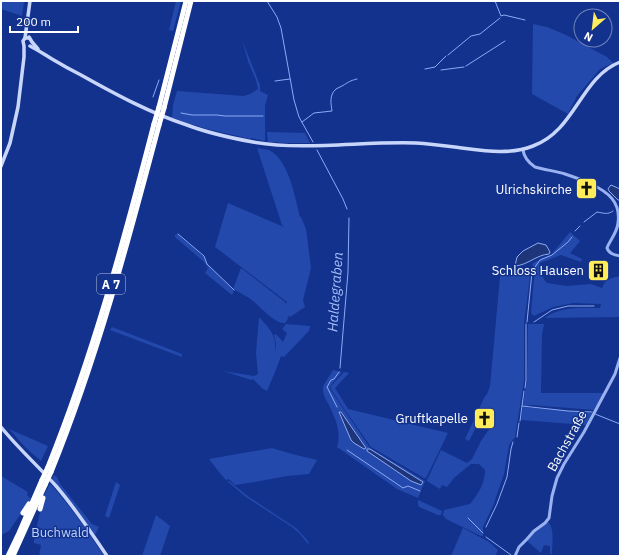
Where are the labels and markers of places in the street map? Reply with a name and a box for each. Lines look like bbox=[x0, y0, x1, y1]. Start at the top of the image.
church icon: Ulrichskirche bbox=[574, 176, 600, 202]
place label: Ulrichskirche bbox=[496, 181, 572, 198]
building icon: Schloss Hausen bbox=[586, 257, 612, 283]
place label: Schloss Hausen bbox=[492, 262, 584, 279]
church icon: Gruftkapelle bbox=[471, 405, 497, 431]
place label: Gruftkapelle bbox=[395, 410, 468, 427]

